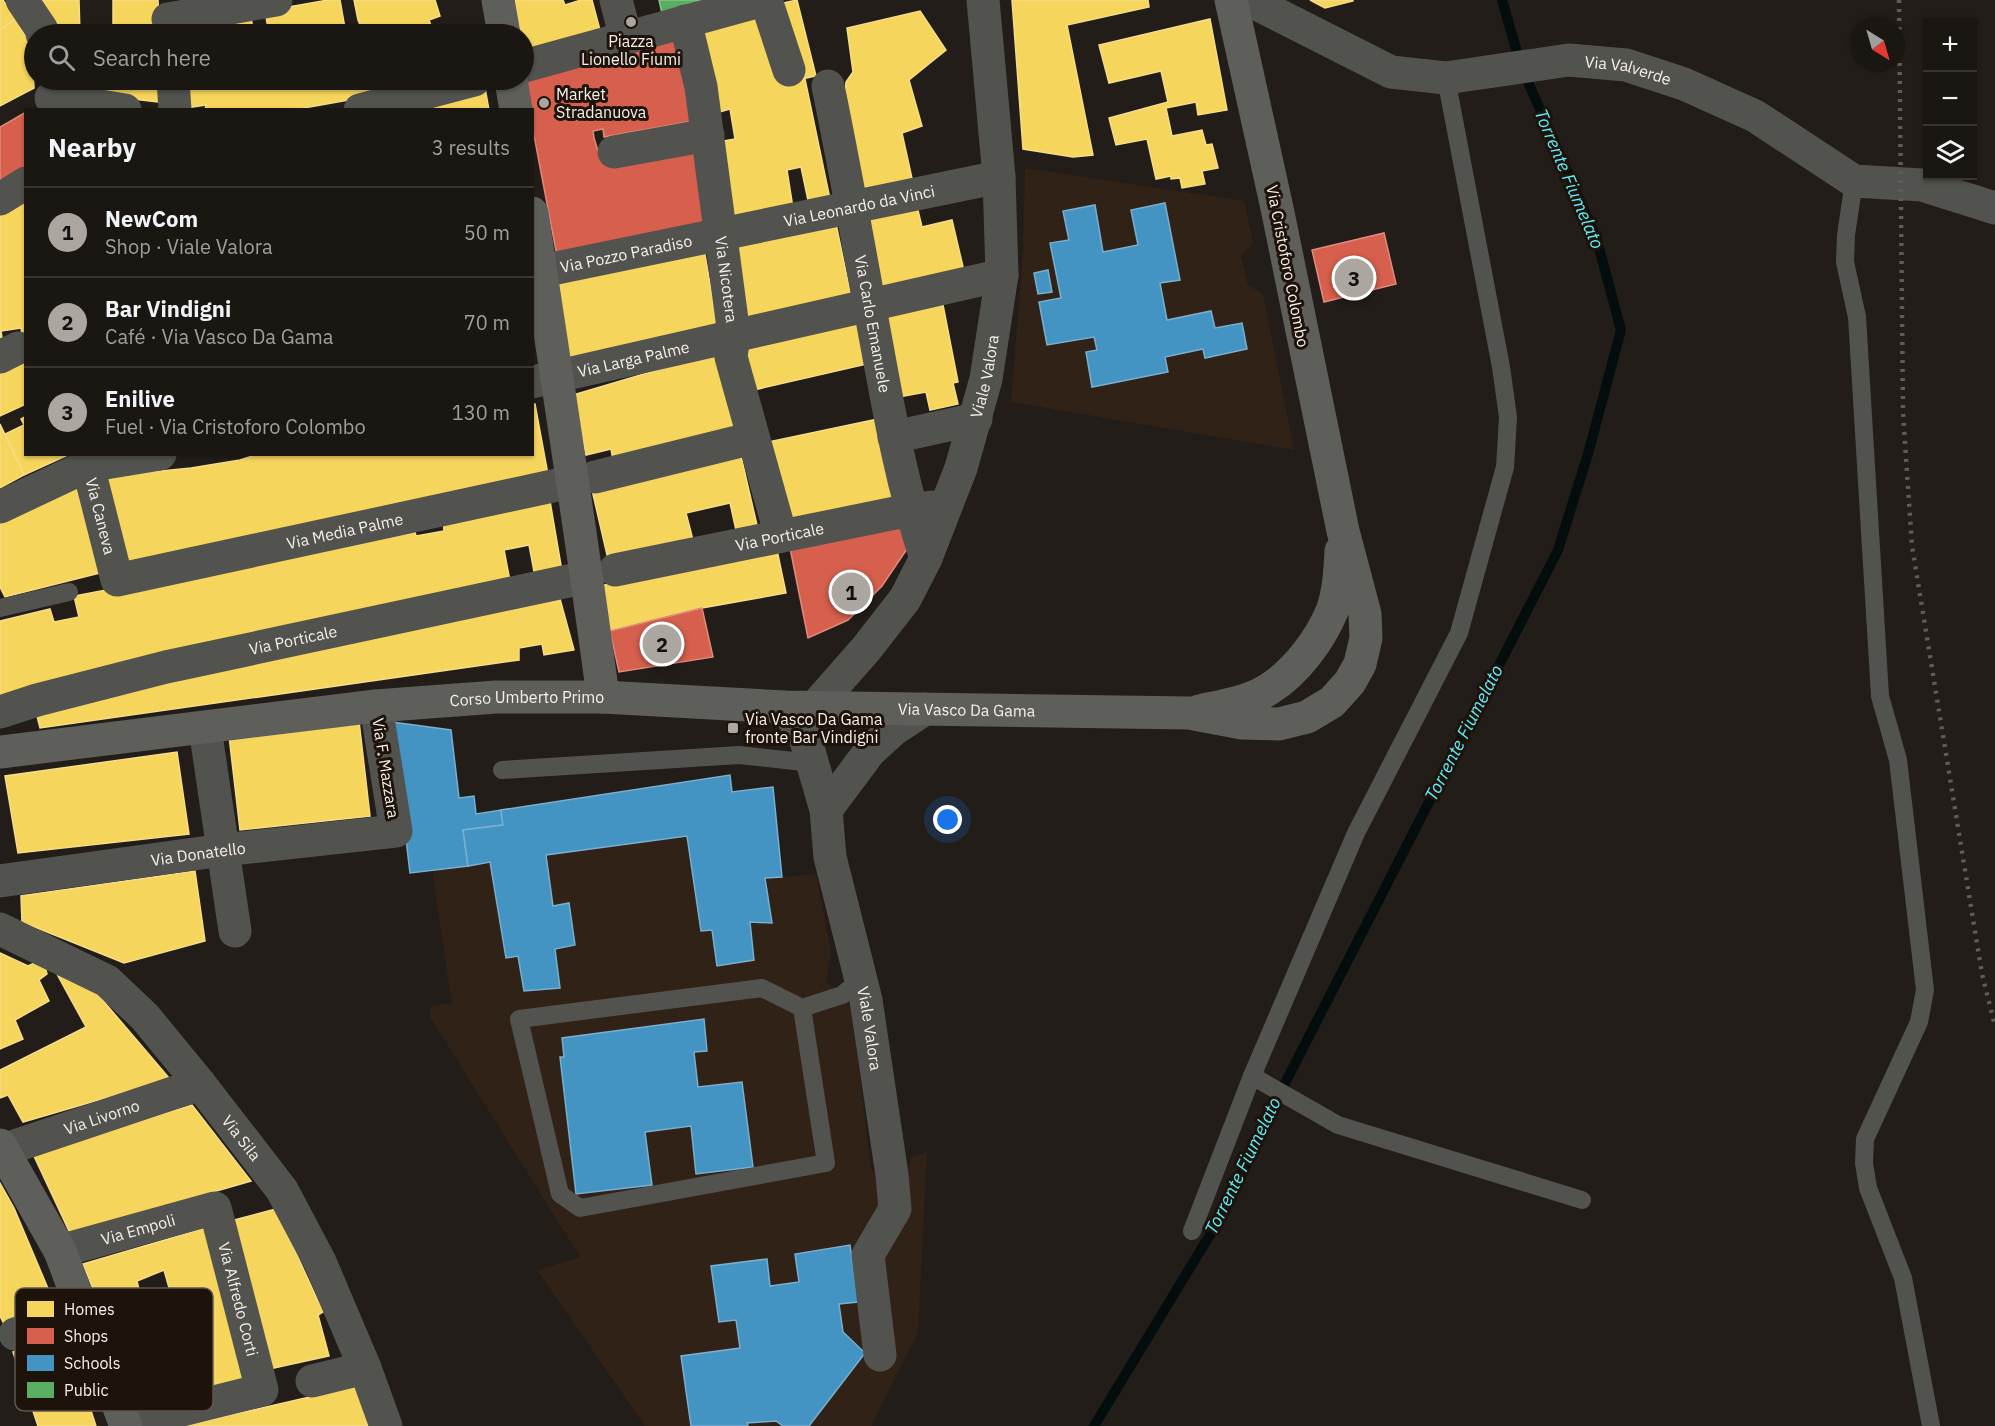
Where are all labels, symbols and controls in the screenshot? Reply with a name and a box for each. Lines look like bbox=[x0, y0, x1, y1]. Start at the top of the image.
marker: Piazza Lionello Fiumi bbox=[624, 15, 638, 29]
north arrow bbox=[1851, 18, 1905, 72]
map controls bbox=[1923, 18, 1977, 180]
button: + bbox=[1923, 18, 1977, 72]
search box bbox=[24, 24, 534, 90]
place label: Piazza Lionello Fiumi bbox=[581, 31, 681, 69]
icon: search bbox=[45, 41, 78, 74]
text: Search here bbox=[93, 43, 211, 72]
street label: Via Valverde bbox=[1584, 51, 1674, 89]
button: − bbox=[1923, 72, 1977, 126]
place label: Market Stradanuova bbox=[556, 84, 647, 122]
marker: Market Stradanuova bbox=[537, 96, 551, 110]
water label: Torrente Fiumelato bbox=[1530, 105, 1609, 252]
button: layers bbox=[1923, 126, 1977, 180]
text: Nearby bbox=[48, 130, 136, 164]
text: 3 results bbox=[432, 134, 510, 161]
street label: Via Leonardo da Vinci bbox=[782, 180, 936, 231]
street label: Via Cristoforo Colombo bbox=[1262, 183, 1314, 349]
text: NewCom bbox=[105, 204, 198, 233]
text: 1 bbox=[62, 219, 74, 246]
text: 50 m bbox=[464, 219, 510, 246]
street label: Via Pozzo Paradiso bbox=[558, 230, 694, 277]
text: Shop · Viale Valora bbox=[105, 233, 273, 260]
street label: Via Nicotera bbox=[711, 235, 742, 324]
street label: Via Carlo Emanuele bbox=[851, 253, 895, 394]
pin: 3 bbox=[1334, 256, 1374, 300]
text: Bar Vindigni bbox=[105, 294, 231, 323]
text: 2 bbox=[62, 309, 74, 336]
text: 70 m bbox=[464, 309, 510, 336]
text: Café · Via Vasco Da Gama bbox=[105, 323, 333, 350]
street label: Viale Valora bbox=[966, 333, 1003, 420]
street label: Via Larga Palme bbox=[576, 336, 691, 381]
text: Enilive bbox=[105, 384, 175, 413]
text: 3 bbox=[62, 399, 74, 426]
text: 130 m bbox=[452, 399, 510, 426]
text: Fuel · Via Cristoforo Colombo bbox=[105, 413, 366, 440]
street label: Via Caneva bbox=[81, 475, 120, 557]
street label: Via Media Palme bbox=[285, 508, 405, 553]
street label: Via Porticale bbox=[734, 518, 826, 555]
pin: 1 bbox=[832, 570, 870, 614]
street label: Via Porticale bbox=[247, 621, 339, 659]
pin: 2 bbox=[642, 622, 682, 666]
water label: Torrente Fiumelato bbox=[1419, 661, 1508, 805]
street label: Corso Umberto Primo bbox=[449, 687, 604, 710]
street label: Via Vasco Da Gama bbox=[898, 699, 1036, 721]
place label: Via Vasco Da Gama fronte Bar Vindigni bbox=[745, 709, 883, 747]
street label: Via F. Mazzara bbox=[368, 716, 404, 820]
marker: Via Vasco Da Gama fronte Bar Vindigni bbox=[726, 721, 740, 735]
your location bbox=[933, 805, 962, 834]
street label: Via Donatello bbox=[149, 838, 247, 870]
street label: Viale Valora bbox=[853, 984, 886, 1072]
water label: Torrente Fiumelato bbox=[1199, 1093, 1286, 1238]
street label: Via Livorno bbox=[61, 1095, 142, 1139]
street label: Via Sila bbox=[218, 1111, 266, 1165]
street label: Via Empoli bbox=[99, 1210, 177, 1249]
street label: Via Alfredo Corti bbox=[214, 1240, 263, 1358]
legend bbox=[15, 1288, 213, 1411]
text: Homes bbox=[64, 1299, 115, 1319]
text: Shops bbox=[64, 1326, 108, 1346]
text: Schools bbox=[64, 1353, 121, 1373]
text: Public bbox=[64, 1380, 108, 1400]

